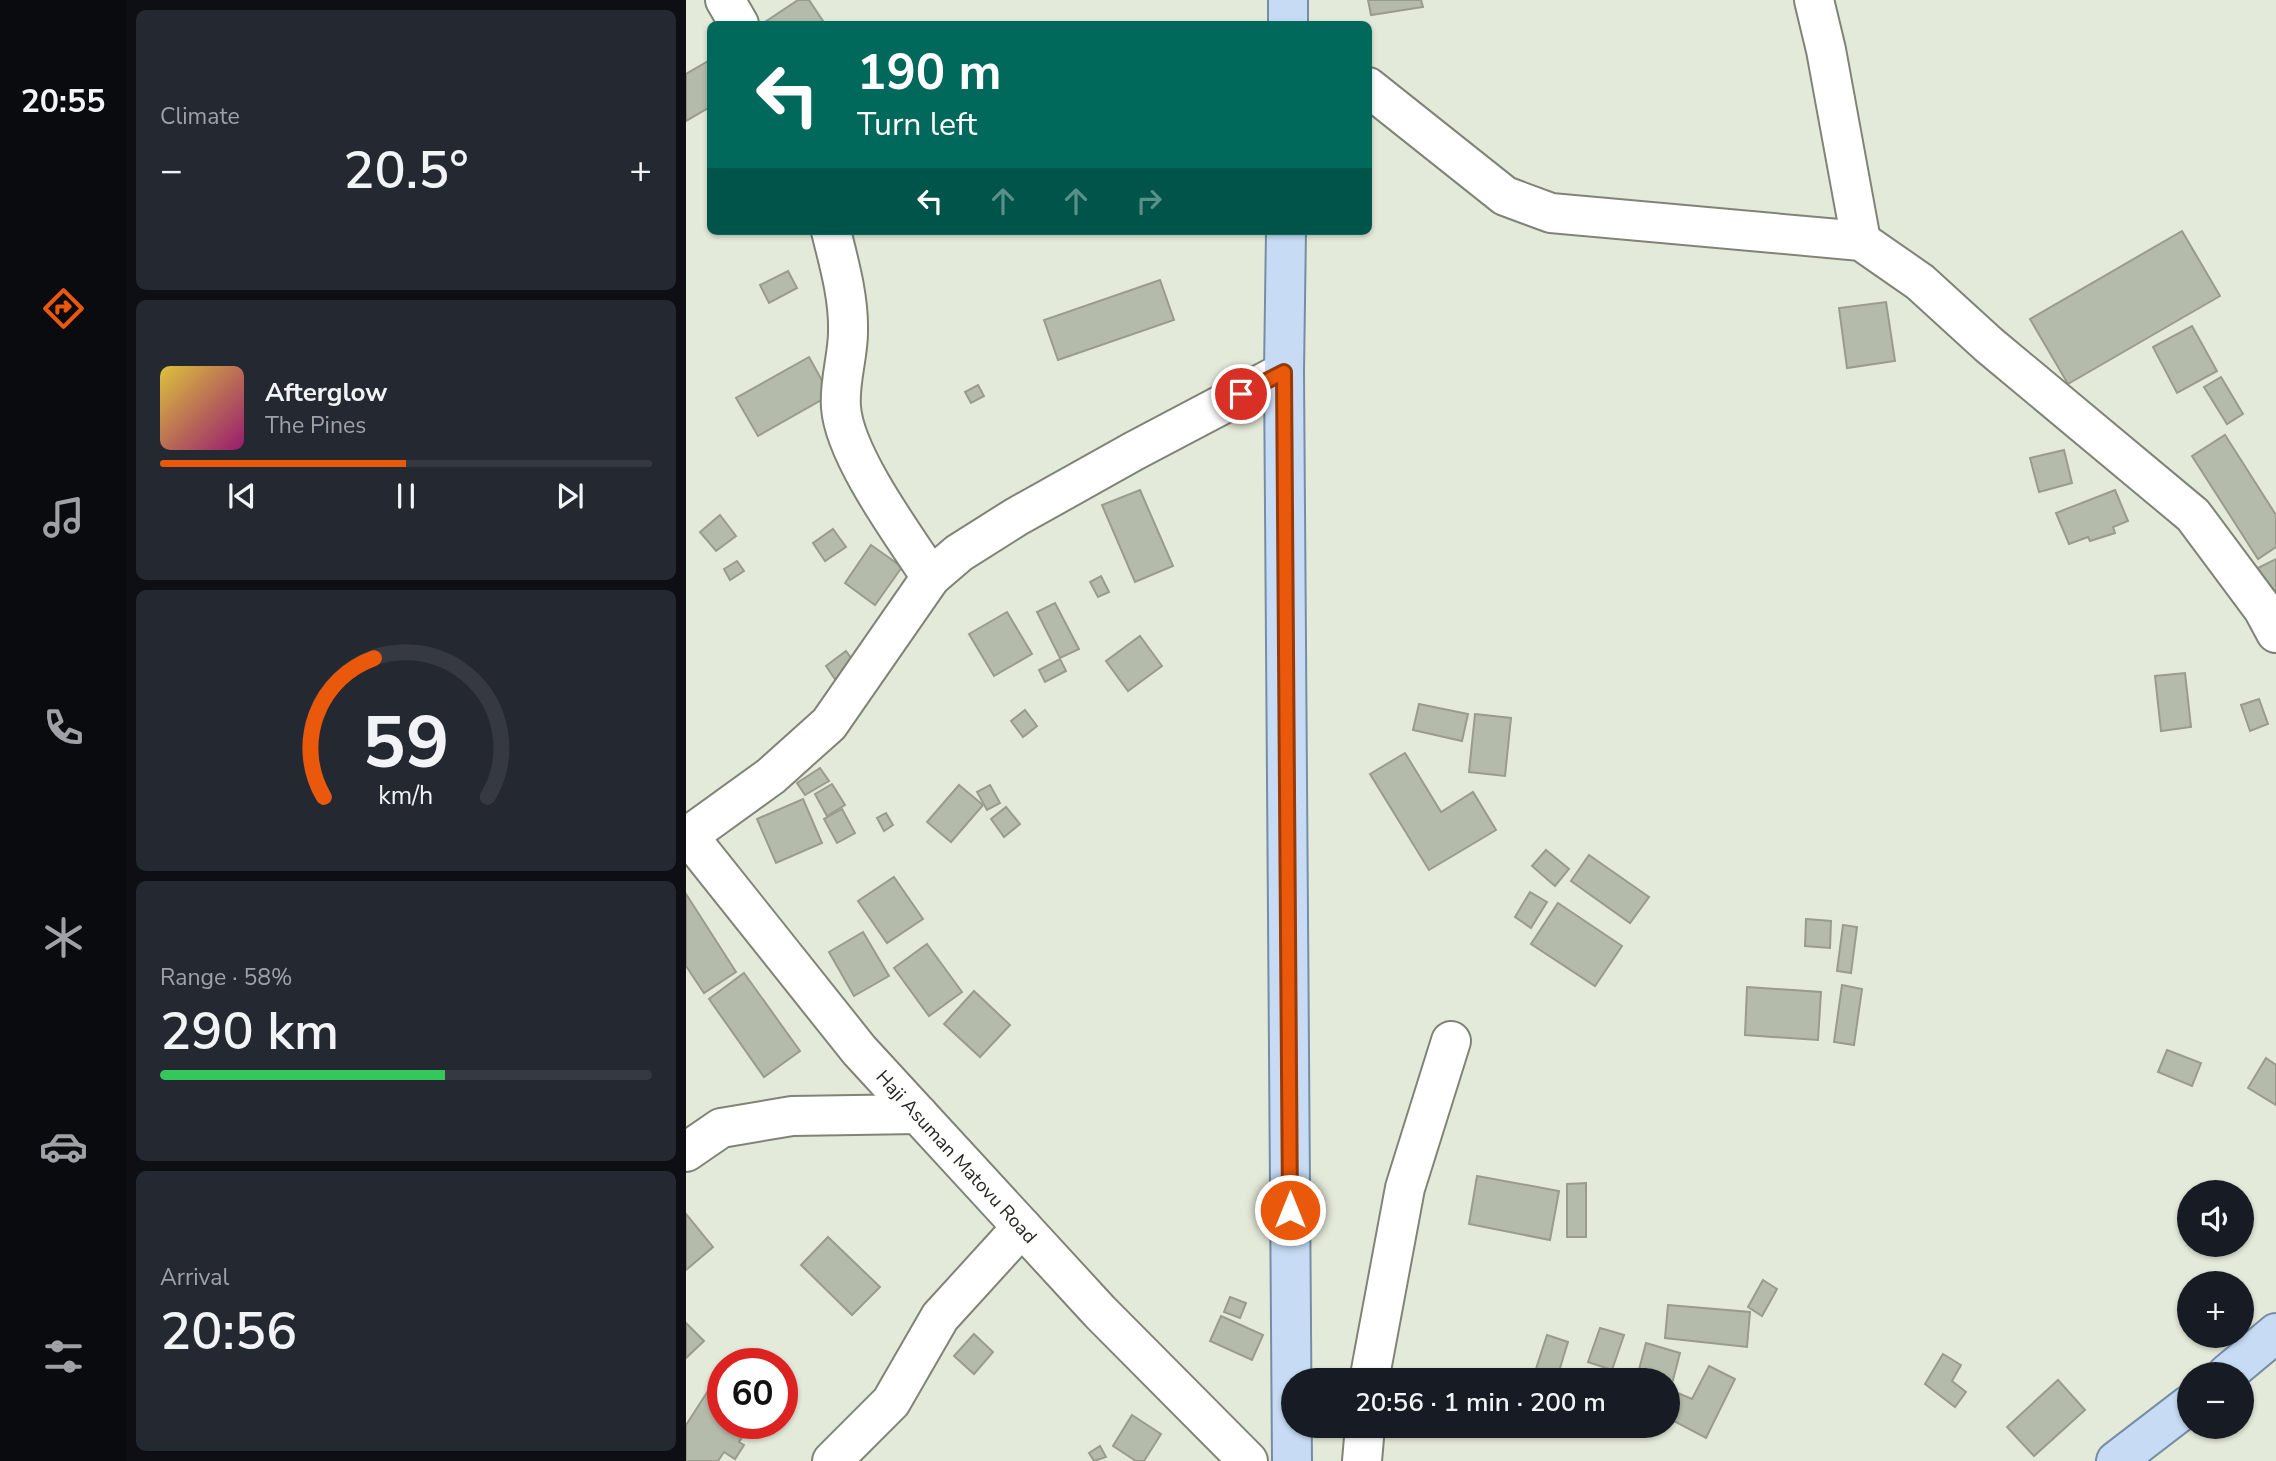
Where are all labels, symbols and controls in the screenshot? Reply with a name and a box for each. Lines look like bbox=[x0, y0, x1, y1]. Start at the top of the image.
text: 190 m bbox=[857, 39, 1001, 106]
icon: left bbox=[742, 49, 833, 140]
text: 20:55 bbox=[21, 80, 105, 123]
text: Climate bbox=[160, 101, 240, 132]
text: Turn left bbox=[857, 103, 977, 146]
text: 20.5° bbox=[343, 135, 469, 206]
text: − bbox=[160, 145, 183, 196]
text: + bbox=[629, 145, 652, 196]
icon: left bbox=[911, 182, 949, 220]
icon: ahead bbox=[984, 182, 1022, 220]
icon: ahead bbox=[1057, 182, 1095, 220]
icon: right bbox=[1130, 182, 1168, 220]
icon: directions bbox=[39, 284, 88, 333]
pin bbox=[1211, 364, 1271, 424]
text: Afterglow bbox=[265, 375, 388, 410]
icon: arrive bbox=[1222, 375, 1260, 413]
text: The Pines bbox=[265, 410, 366, 441]
icon: previous bbox=[223, 477, 261, 515]
icon: pause bbox=[387, 477, 425, 515]
icon: next bbox=[551, 477, 589, 515]
icon: music bbox=[39, 493, 88, 542]
text: 59 bbox=[362, 693, 450, 793]
icon: phone bbox=[39, 703, 88, 752]
text: km/h bbox=[378, 778, 434, 812]
icon: climate bbox=[39, 913, 88, 962]
text: Range · 58% bbox=[160, 962, 292, 993]
text: 290 km bbox=[160, 996, 339, 1067]
street label: Haji Asuman Matovu Road bbox=[870, 1065, 1042, 1249]
icon: car bbox=[39, 1122, 88, 1171]
position arrow bbox=[1253, 1173, 1327, 1247]
map controls bbox=[2177, 1180, 2254, 1439]
button: sound bbox=[2177, 1180, 2254, 1257]
text: Arrival bbox=[160, 1262, 229, 1293]
button: + bbox=[2177, 1271, 2254, 1348]
text: 20:56 bbox=[160, 1296, 297, 1367]
icon: filters bbox=[39, 1332, 88, 1381]
speed limit sign: 60 bbox=[707, 1348, 798, 1439]
button: − bbox=[2177, 1362, 2254, 1439]
text: 20:56 · 1 min · 200 m bbox=[1355, 1385, 1606, 1420]

